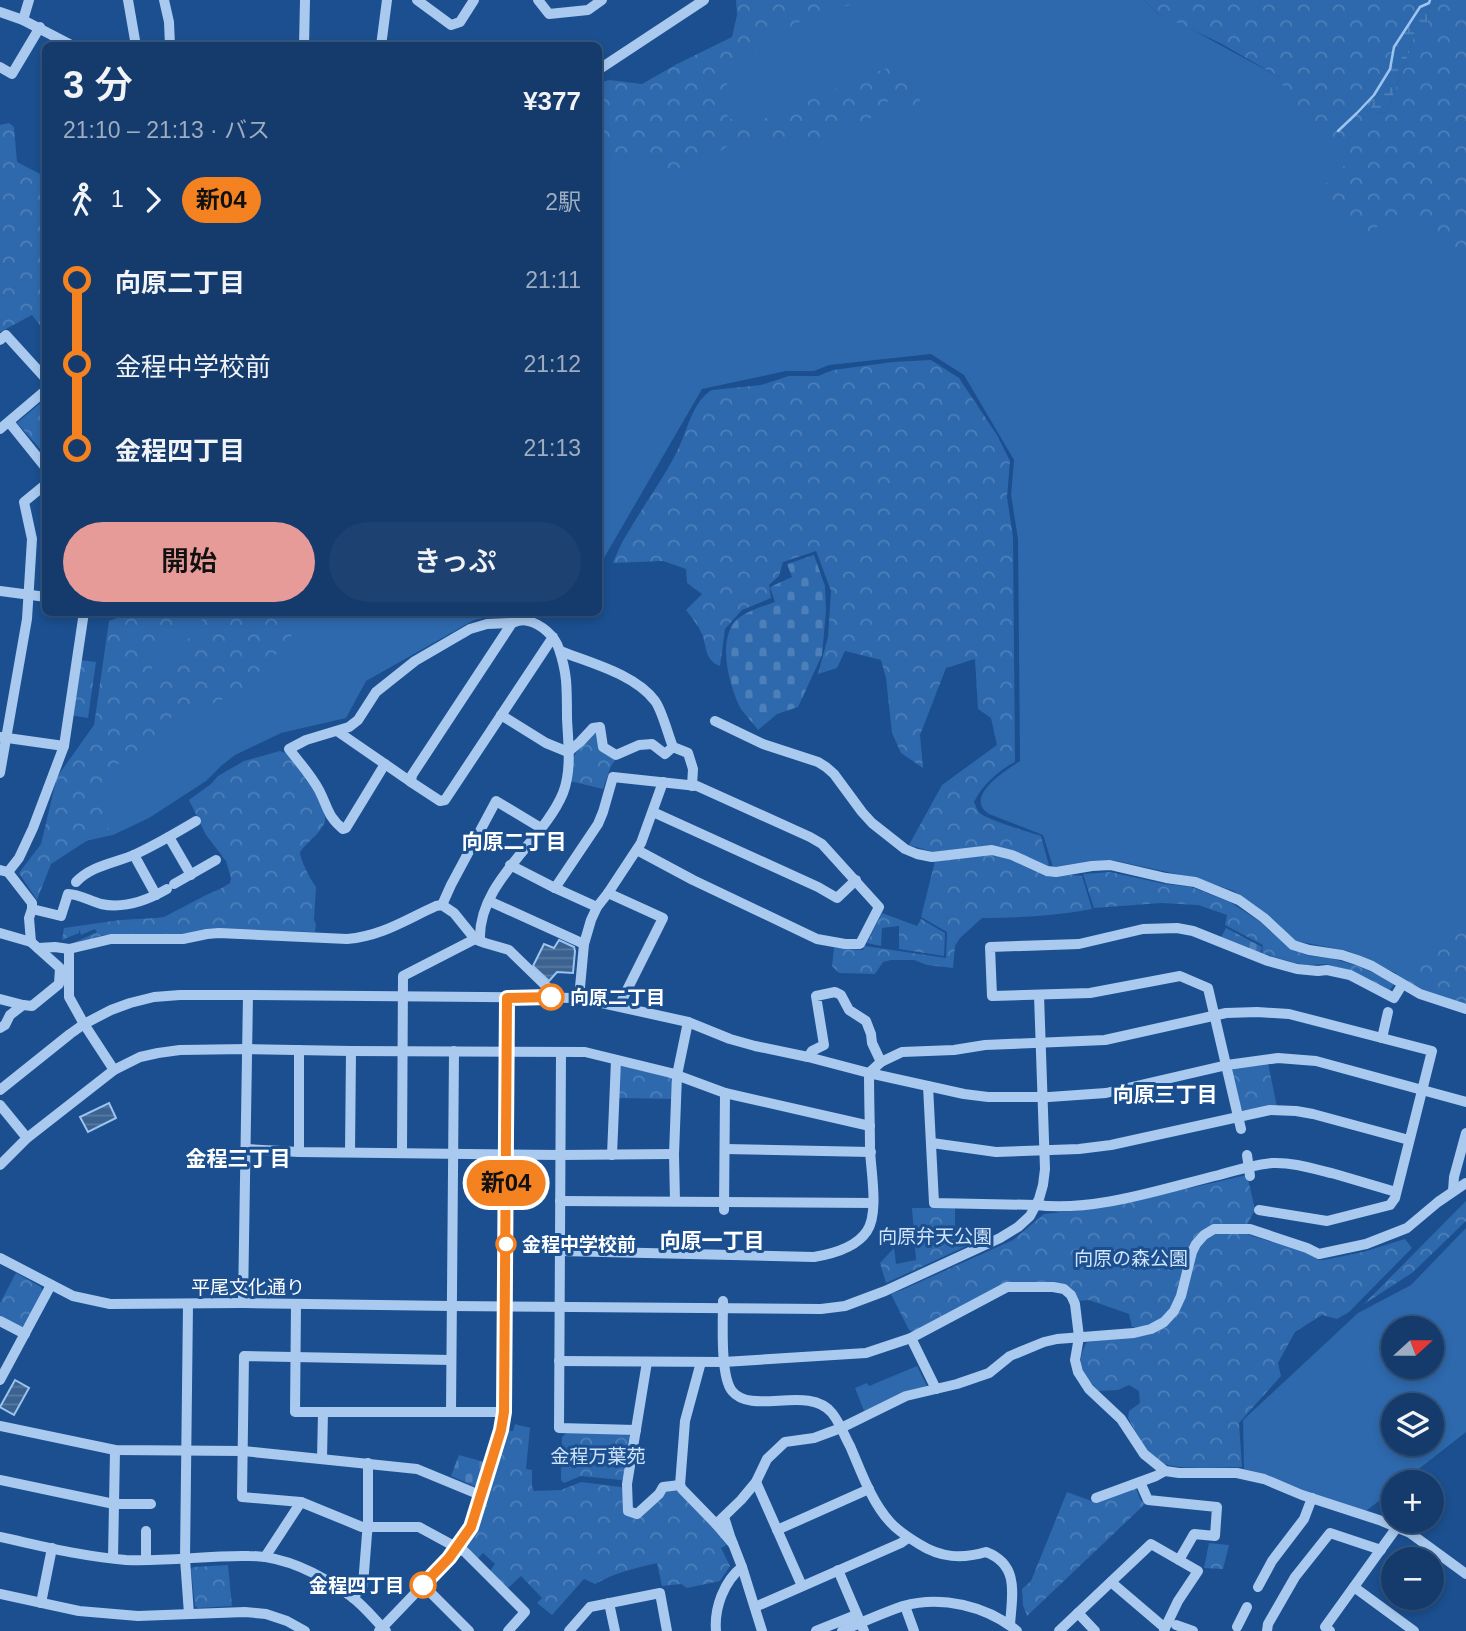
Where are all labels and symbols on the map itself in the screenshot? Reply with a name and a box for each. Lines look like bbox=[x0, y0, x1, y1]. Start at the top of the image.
district label: 向原二丁目 bbox=[462, 830, 567, 853]
marker: 向原二丁目 bbox=[538, 984, 564, 1010]
place label: 向原二丁目 bbox=[570, 987, 665, 1008]
district label: 向原三丁目 bbox=[1113, 1083, 1218, 1106]
district label: 金程三丁目 bbox=[186, 1147, 291, 1170]
line badge: 新04 bbox=[466, 1160, 546, 1206]
park label: 向原弁天公園 bbox=[878, 1226, 992, 1247]
district label: 向原一丁目 bbox=[660, 1229, 765, 1252]
marker: 金程中学校前 bbox=[496, 1234, 516, 1254]
place label: 金程中学校前 bbox=[522, 1234, 636, 1255]
park label: 向原の森公園 bbox=[1074, 1248, 1188, 1269]
street label: 平尾文化通り bbox=[191, 1277, 305, 1298]
north arrow bbox=[1381, 1316, 1444, 1379]
park label: 金程万葉苑 bbox=[550, 1446, 646, 1467]
marker: 金程四丁目 bbox=[410, 1572, 436, 1598]
place label: 金程四丁目 bbox=[309, 1575, 404, 1596]

